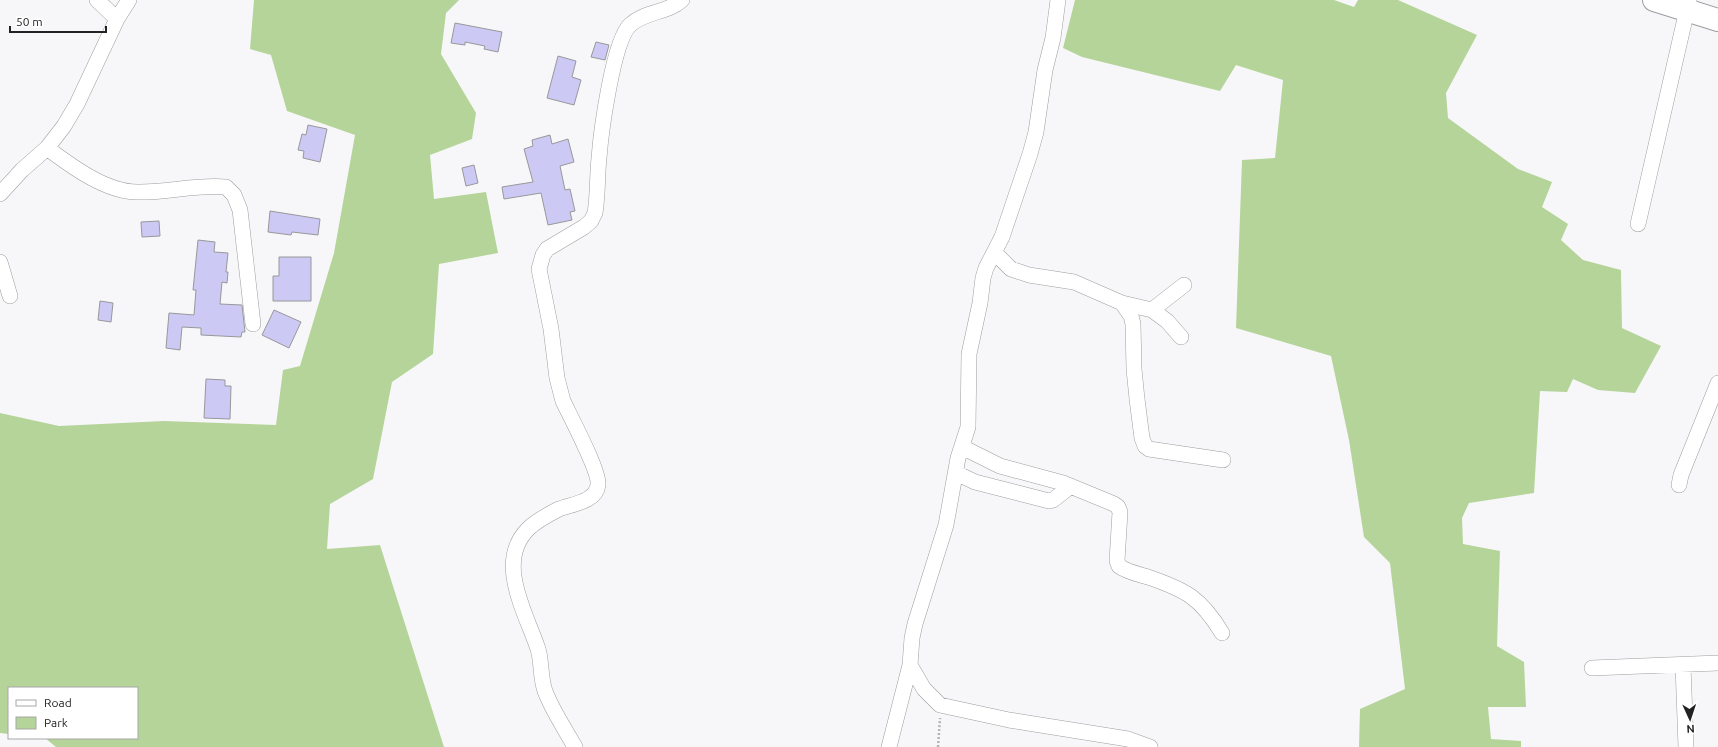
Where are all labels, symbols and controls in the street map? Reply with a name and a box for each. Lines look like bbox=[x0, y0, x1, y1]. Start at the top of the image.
scale bar bbox=[10, 8, 106, 34]
text: 50 m bbox=[16, 15, 43, 28]
legend bbox=[8, 687, 138, 739]
text: Road bbox=[44, 696, 72, 709]
north arrow bbox=[1670, 699, 1710, 739]
text: Park bbox=[44, 716, 68, 729]
text: N bbox=[1686, 723, 1695, 735]

